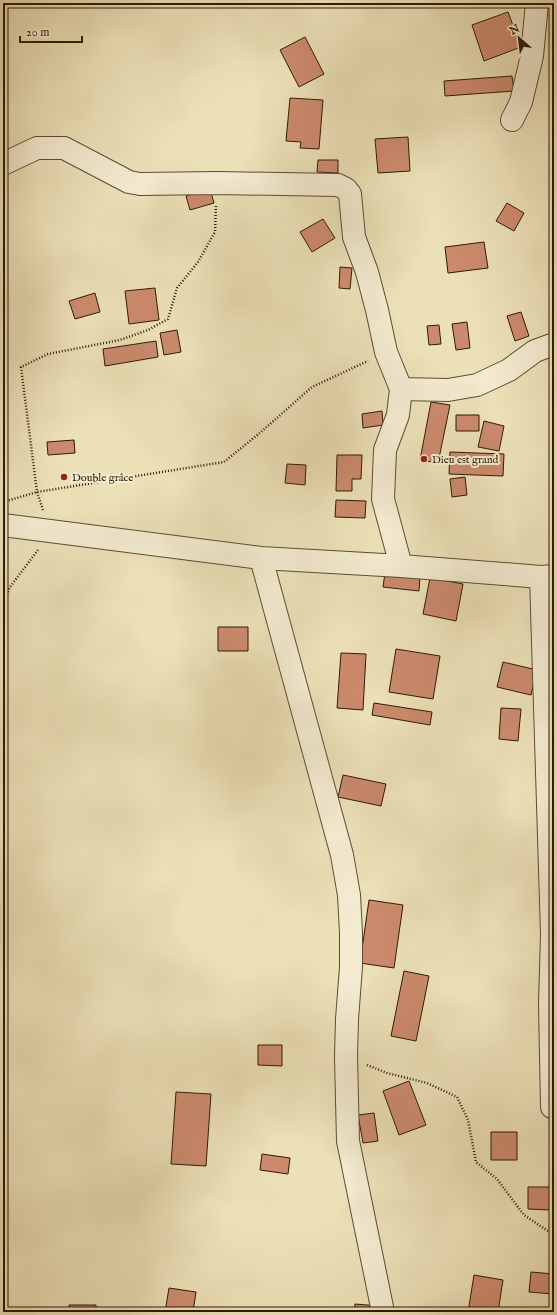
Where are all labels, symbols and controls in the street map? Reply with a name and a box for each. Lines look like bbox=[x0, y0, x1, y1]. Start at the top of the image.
scale bar bbox=[20, 18, 82, 44]
north arrow bbox=[499, 18, 539, 58]
text: N bbox=[506, 21, 523, 39]
text: 20 m bbox=[26, 25, 49, 40]
place label: Dieu est grand bbox=[432, 453, 499, 467]
marker: Dieu est grand bbox=[419, 454, 429, 464]
place label: Double grâce bbox=[72, 471, 133, 485]
marker: Double grâce bbox=[59, 472, 69, 482]

